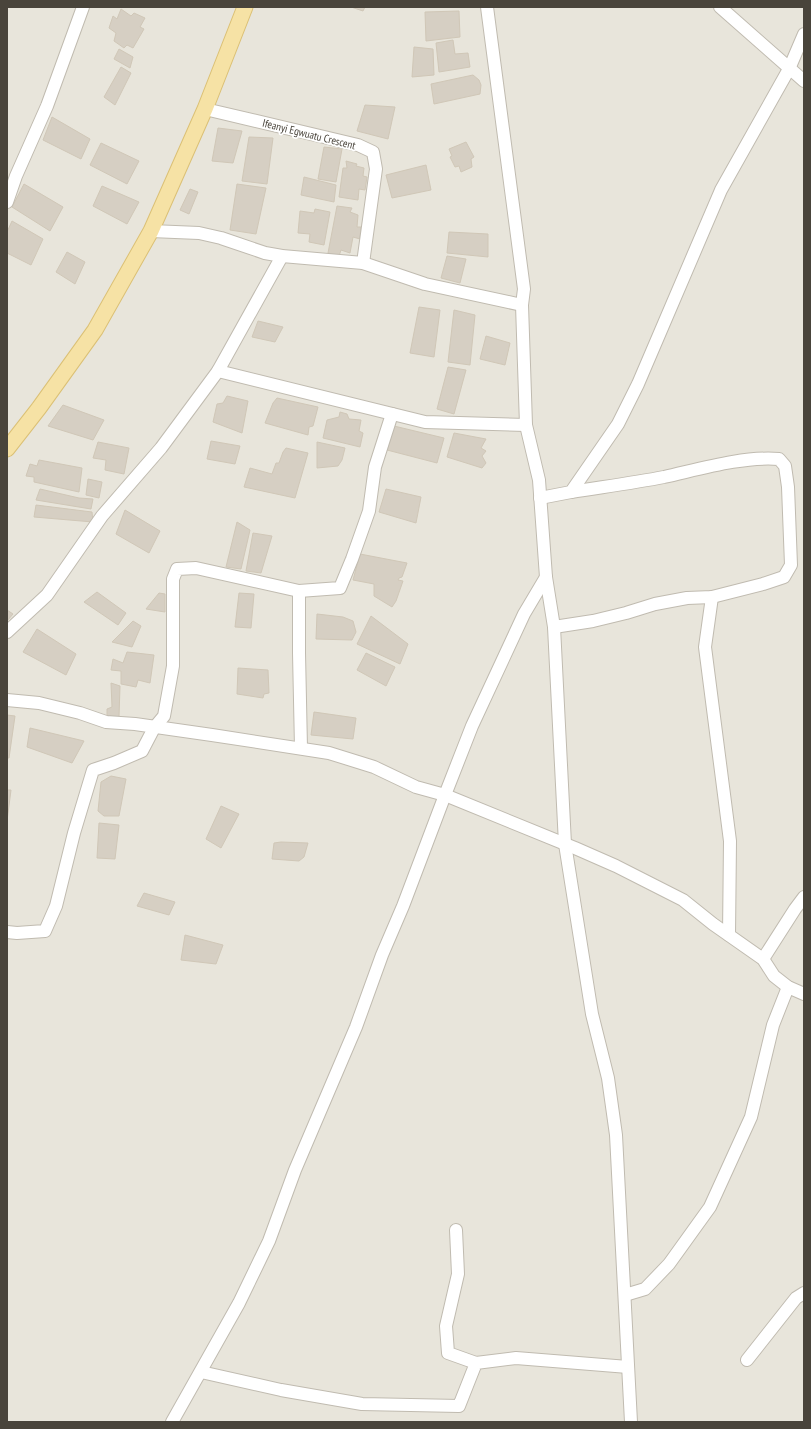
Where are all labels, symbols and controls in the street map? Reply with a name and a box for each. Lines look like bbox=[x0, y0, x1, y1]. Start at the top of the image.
street label: Ifeanyi Egwuatu Crescent bbox=[261, 116, 357, 152]

